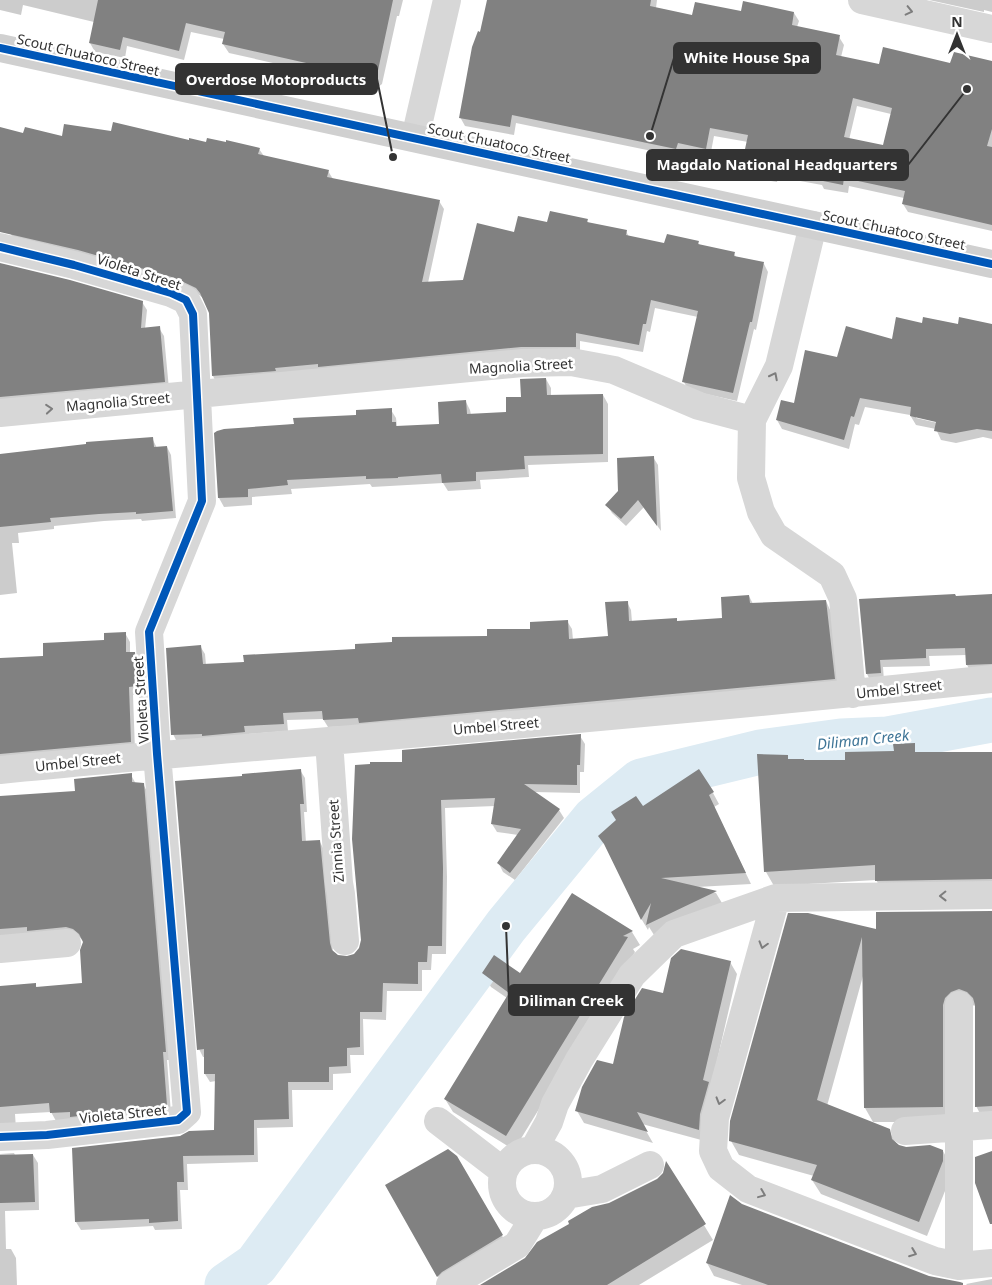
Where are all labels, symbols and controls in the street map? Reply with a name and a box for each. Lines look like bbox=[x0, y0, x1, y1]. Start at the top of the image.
one-way arrow bbox=[905, 5, 914, 16]
north arrow bbox=[932, 10, 982, 60]
text: N bbox=[951, 12, 963, 31]
street label: Scout Chuatoco Street bbox=[15, 29, 161, 80]
callout: White House Spa bbox=[674, 43, 820, 73]
text: White House Spa bbox=[684, 47, 810, 67]
callout: Overdose Motoproducts bbox=[176, 64, 377, 94]
text: Overdose Motoproducts bbox=[186, 69, 366, 89]
street label: Scout Chuatoco Street bbox=[426, 118, 572, 167]
callout: Magdalo National Headquarters bbox=[647, 150, 908, 180]
text: Magdalo National Headquarters bbox=[657, 154, 898, 174]
street label: Scout Chuatoco Street bbox=[821, 205, 967, 254]
street label: Violeta Street bbox=[95, 249, 184, 294]
street label: Magnolia Street bbox=[469, 353, 573, 378]
one-way arrow bbox=[768, 372, 778, 381]
street label: Magnolia Street bbox=[65, 388, 171, 416]
one-way arrow bbox=[45, 403, 53, 414]
street label: Violeta Street bbox=[128, 656, 153, 744]
street label: Umbel Street bbox=[855, 675, 943, 702]
street label: Umbel Street bbox=[452, 712, 540, 739]
water label: Diliman Creek bbox=[816, 724, 911, 754]
street label: Umbel Street bbox=[34, 748, 122, 775]
street label: Zinnia Street bbox=[323, 799, 348, 883]
one-way arrow bbox=[939, 890, 947, 901]
one-way arrow bbox=[758, 940, 769, 949]
callout: Diliman Creek bbox=[509, 985, 634, 1015]
text: Diliman Creek bbox=[519, 990, 624, 1010]
one-way arrow bbox=[715, 1097, 725, 1105]
street label: Violeta Street bbox=[78, 1099, 168, 1128]
one-way arrow bbox=[757, 1188, 766, 1199]
one-way arrow bbox=[909, 1247, 917, 1257]

